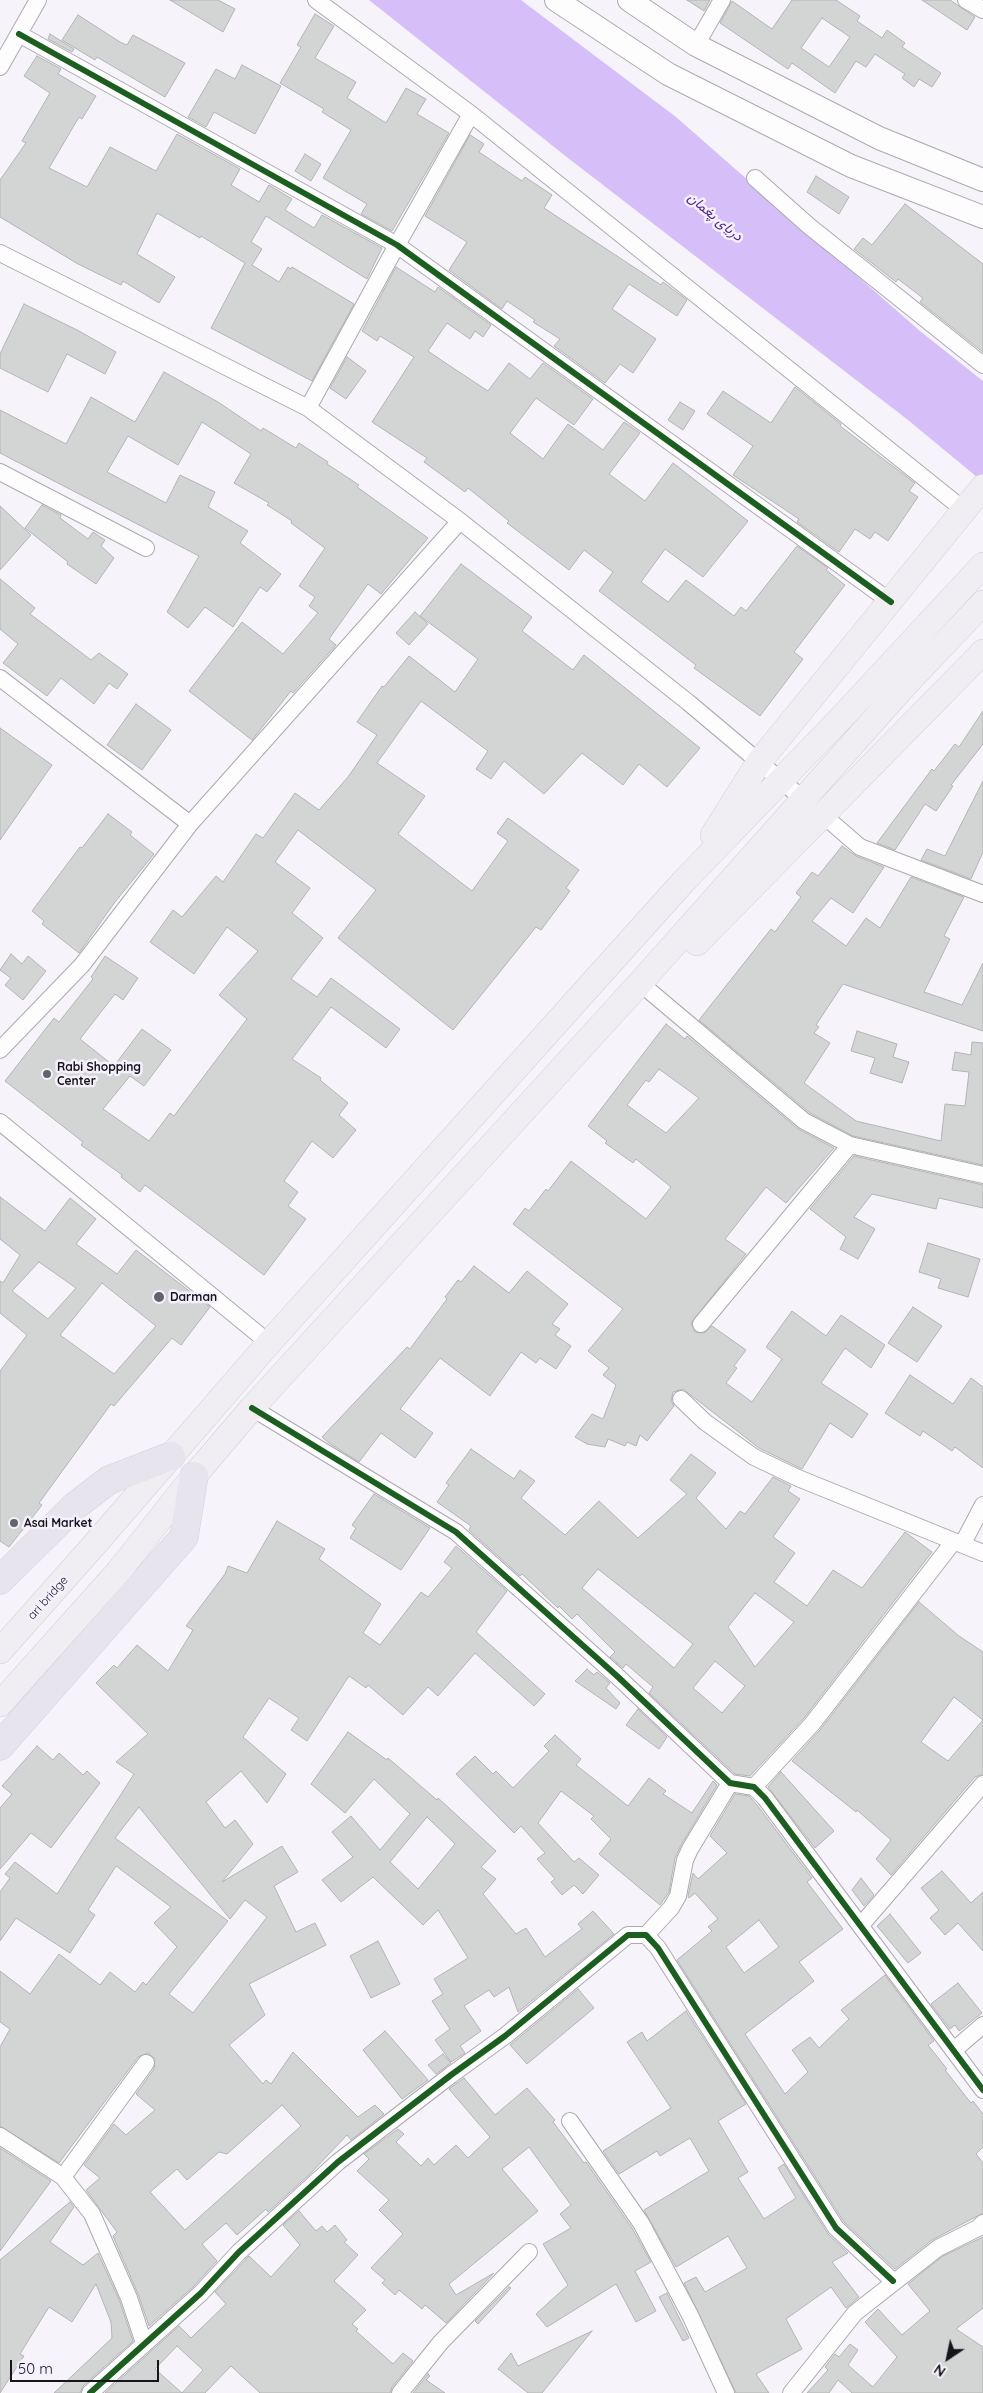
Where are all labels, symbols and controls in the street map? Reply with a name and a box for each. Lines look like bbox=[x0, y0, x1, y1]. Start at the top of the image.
water label: دریای پغمان bbox=[684, 189, 746, 245]
place label: Rabi Shopping Center bbox=[57, 1060, 141, 1088]
marker: Rabi Shopping Center bbox=[41, 1068, 53, 1080]
marker: Darman bbox=[152, 1290, 166, 1304]
place label: Darman bbox=[170, 1290, 217, 1304]
place label: Asai Market bbox=[24, 1516, 92, 1530]
marker: Asai Market bbox=[8, 1517, 20, 1529]
street label: ari bridge bbox=[25, 1573, 71, 1623]
north arrow bbox=[923, 2333, 973, 2383]
scale bar bbox=[12, 2350, 161, 2382]
text: 50 m bbox=[18, 2359, 53, 2378]
text: N bbox=[930, 2360, 949, 2381]

